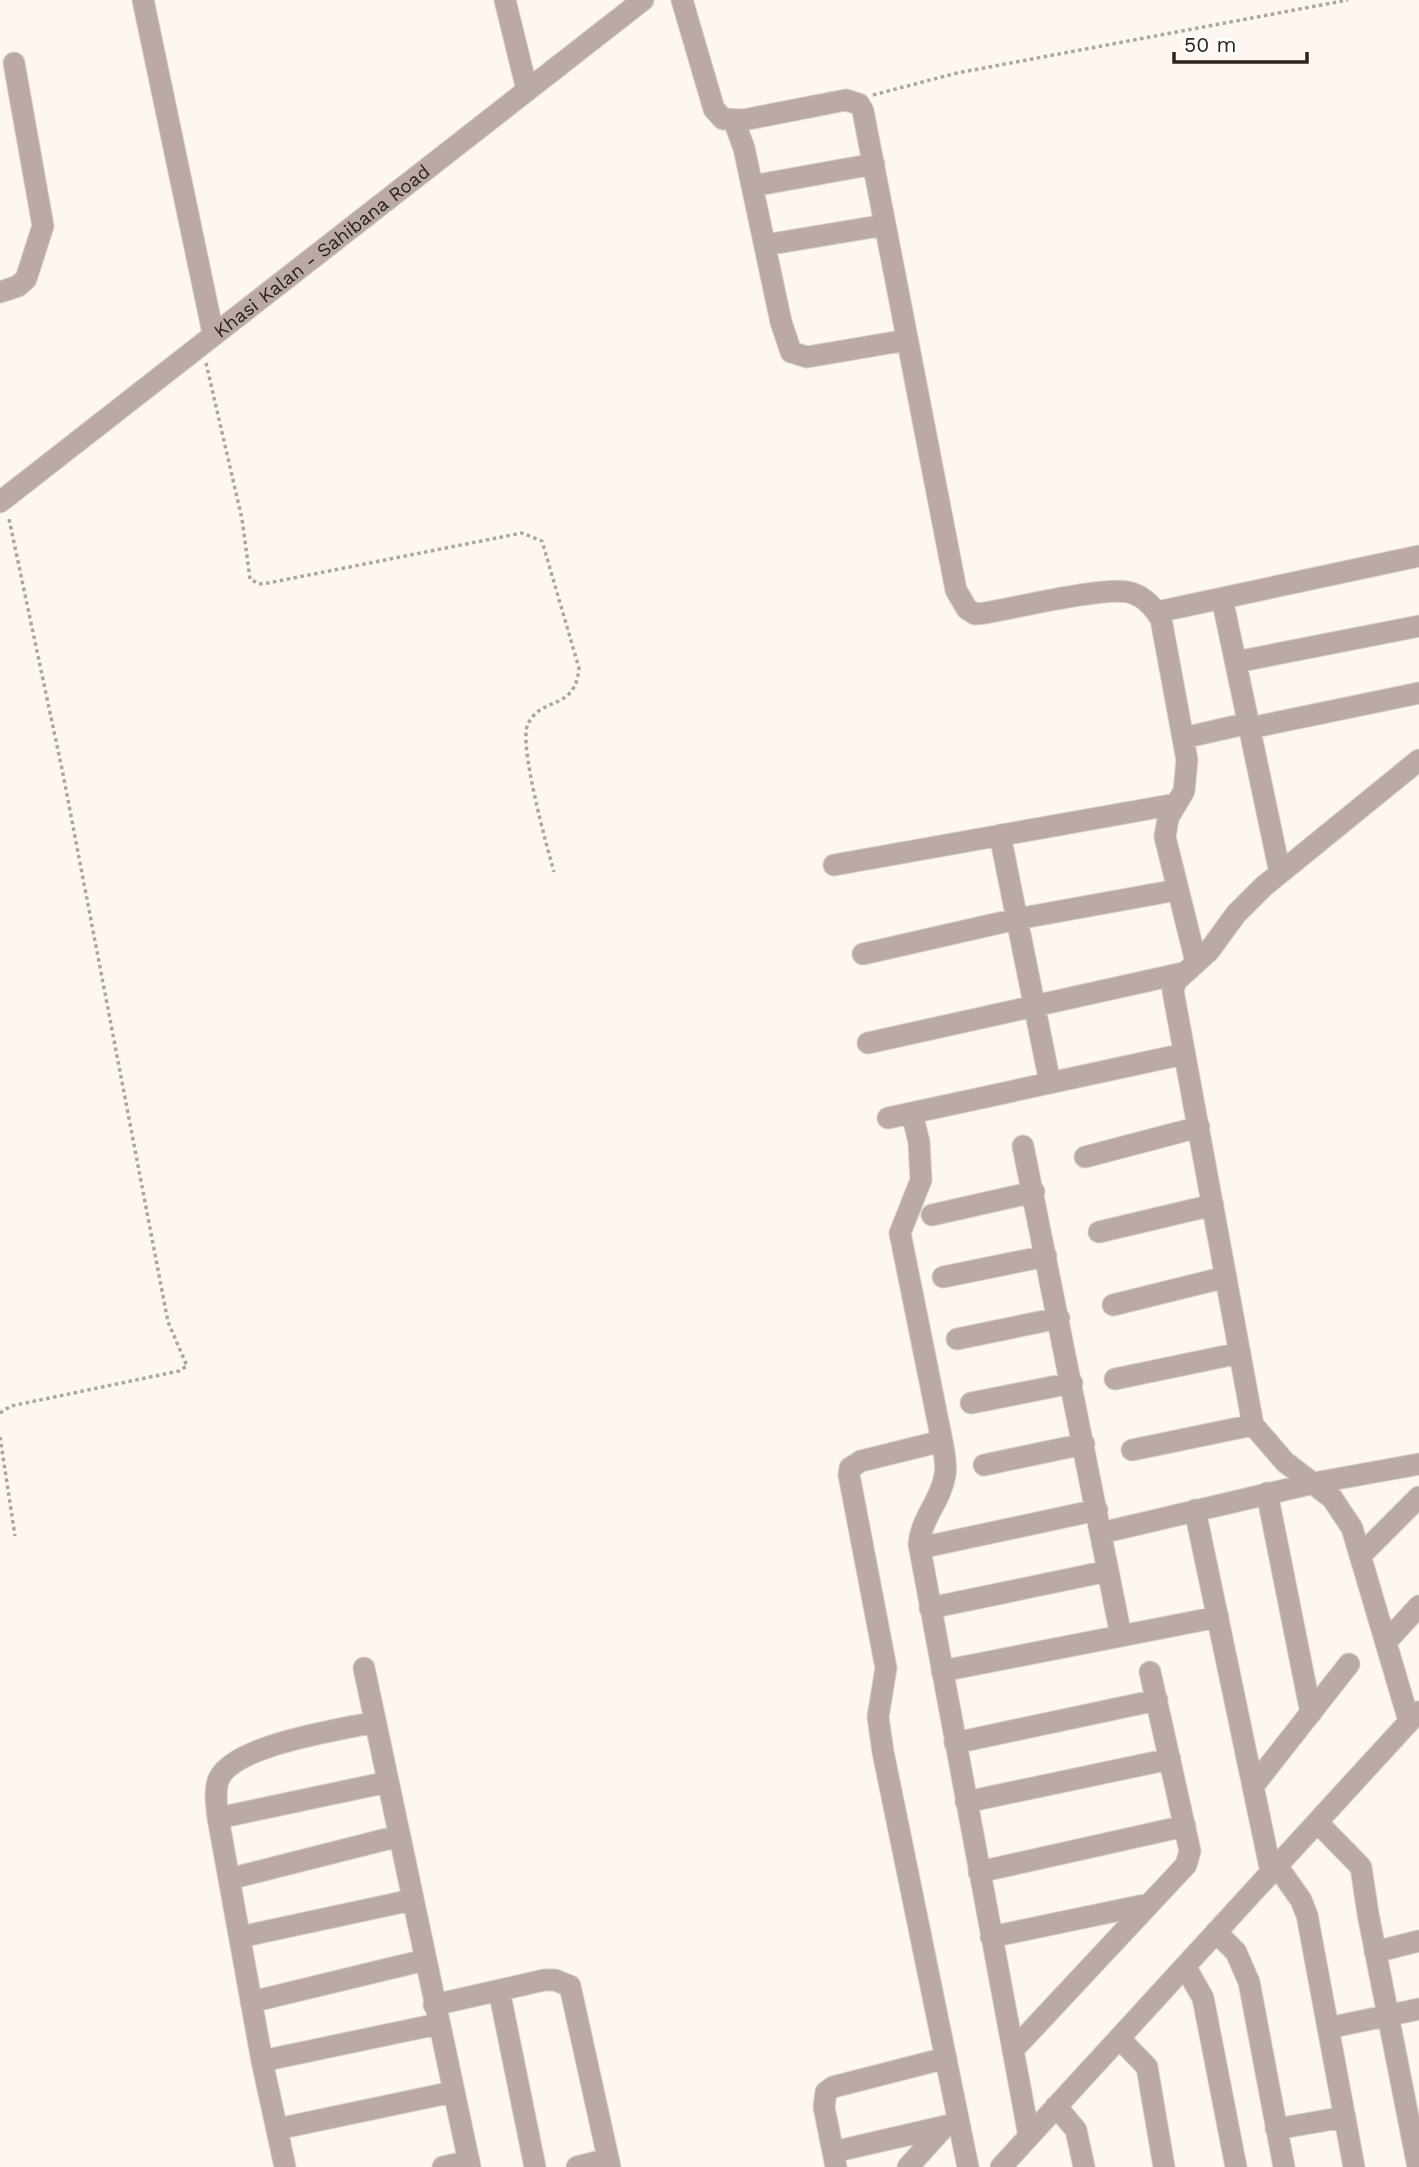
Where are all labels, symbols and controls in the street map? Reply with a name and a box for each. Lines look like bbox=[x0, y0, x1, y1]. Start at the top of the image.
scale bar bbox=[1174, 21, 1307, 65]
text: 50 m bbox=[1184, 32, 1236, 57]
street label: Khasi Kalan - Sahibana Road bbox=[209, 159, 434, 342]

